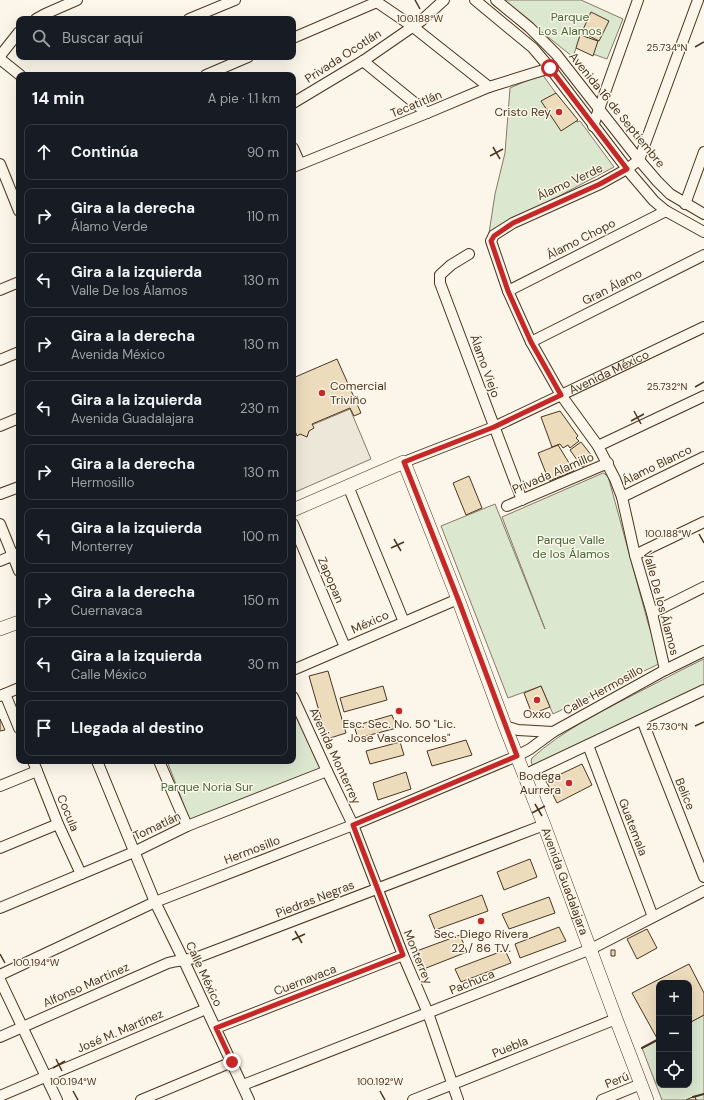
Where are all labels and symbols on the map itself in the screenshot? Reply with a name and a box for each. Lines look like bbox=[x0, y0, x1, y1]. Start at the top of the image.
park label: Parque Los Alamos bbox=[538, 9, 602, 39]
text: 100.188°W bbox=[397, 12, 444, 25]
street label: Privada Ocotlán bbox=[302, 25, 384, 87]
text: 25.734°N bbox=[647, 41, 688, 54]
street label: Avenida 16 de Septiembre bbox=[566, 49, 669, 171]
route start bbox=[541, 59, 559, 77]
street label: Tecatitlán bbox=[388, 86, 444, 122]
place label: Cristo Rey bbox=[494, 104, 551, 120]
marker: Cristo Rey bbox=[554, 107, 564, 117]
street label: Álamo Verde bbox=[535, 160, 606, 204]
street label: Álamo Chopo bbox=[544, 215, 618, 263]
street label: Gran Álamo bbox=[579, 265, 645, 309]
street label: Álamo Viejo bbox=[466, 332, 504, 400]
street label: Avenida México bbox=[566, 346, 652, 398]
place label: Comercial Triviño bbox=[330, 378, 386, 408]
text: 25.732°N bbox=[647, 380, 687, 393]
marker: Comercial Triviño bbox=[317, 388, 327, 398]
street label: Álamo Blanco bbox=[620, 441, 694, 489]
street label: Privada Alamillo bbox=[510, 449, 596, 497]
text: 100.188°W bbox=[645, 527, 692, 540]
park label: Parque Valle de los Álamos bbox=[532, 532, 610, 562]
street label: Valle De los Álamos bbox=[639, 549, 683, 657]
street label: Zapopan bbox=[314, 555, 348, 606]
street label: México bbox=[349, 607, 391, 637]
street label: Calle Hermosillo bbox=[560, 661, 646, 719]
marker: Oxxo bbox=[532, 695, 542, 705]
street label: Avenida Monterrey bbox=[306, 705, 364, 807]
marker: Esc. Sec. No. 50 "Lic. Jose Vasconcelos" bbox=[394, 706, 404, 716]
place label: Oxxo bbox=[523, 706, 551, 722]
place label: Esc. Sec. No. 50 "Lic. Jose Vasconcelos" bbox=[342, 716, 456, 746]
text: 25.730°N bbox=[646, 720, 688, 733]
place label: Bodega Aurrera bbox=[519, 768, 561, 798]
street label: Belice bbox=[671, 776, 699, 813]
marker: Bodega Aurrera bbox=[564, 778, 574, 788]
park label: Parque Noria Sur bbox=[161, 779, 254, 795]
street label: Cocula bbox=[53, 792, 83, 834]
street label: Guatemala bbox=[615, 796, 651, 858]
street label: Tomatlán bbox=[131, 808, 183, 844]
street label: Avenida Guadalajara bbox=[538, 825, 592, 937]
street label: Hermosillo bbox=[222, 832, 282, 868]
street label: Piedras Negras bbox=[273, 877, 357, 921]
marker: Sec. Diego Rivera 22 / 86 T.V. bbox=[476, 916, 486, 926]
place label: Sec. Diego Rivera 22 / 86 T.V. bbox=[434, 926, 528, 956]
street label: Monterrey bbox=[400, 927, 436, 987]
street label: Calle México bbox=[182, 939, 226, 1009]
text: 100.194°W bbox=[13, 956, 60, 969]
street label: Alfonso Martinez bbox=[40, 959, 132, 1011]
street label: Cuernavaca bbox=[271, 961, 339, 999]
street label: Pachuca bbox=[447, 966, 497, 998]
street label: José M. Martínez bbox=[74, 1006, 166, 1056]
street label: Puebla bbox=[490, 1033, 530, 1061]
route end bbox=[223, 1053, 241, 1071]
street label: Perú bbox=[603, 1068, 632, 1092]
text: 100.194°W bbox=[50, 1075, 97, 1088]
text: 100.192°W bbox=[357, 1075, 403, 1088]

